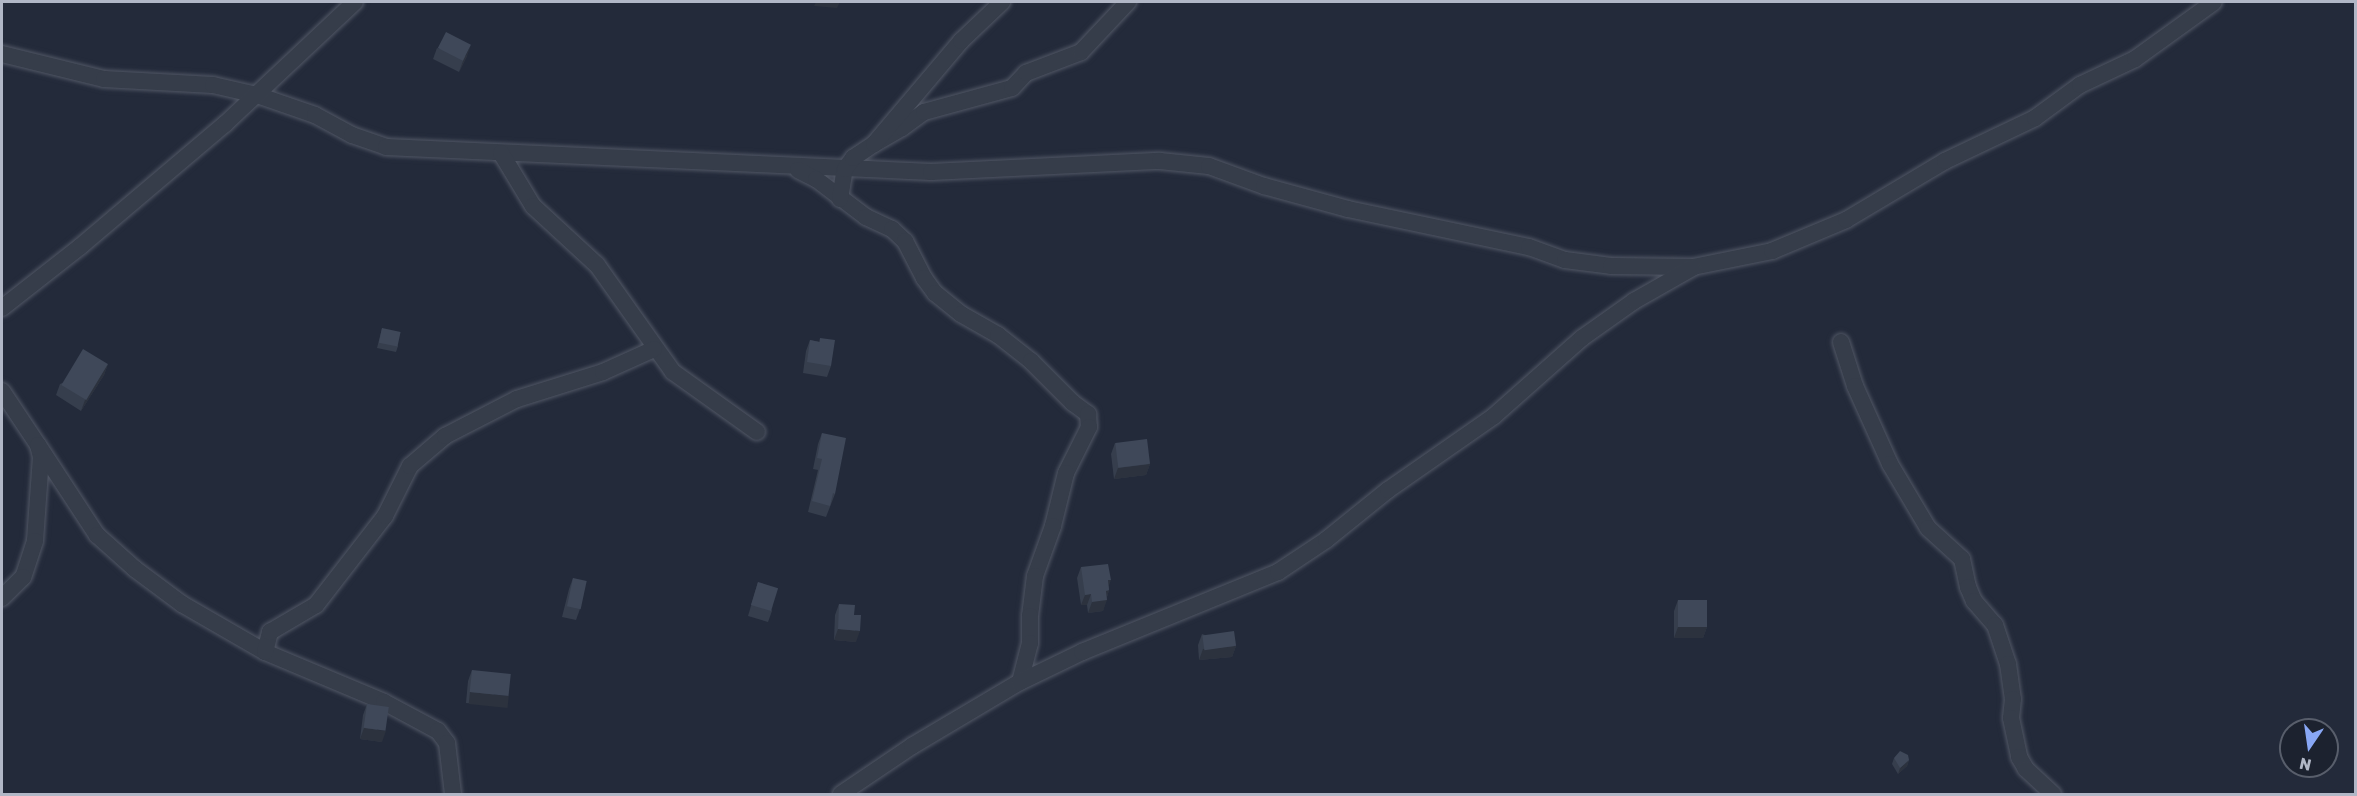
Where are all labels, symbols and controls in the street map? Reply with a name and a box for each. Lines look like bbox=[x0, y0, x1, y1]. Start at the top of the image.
north arrow bbox=[2279, 718, 2339, 778]
text: N bbox=[2298, 754, 2313, 775]

